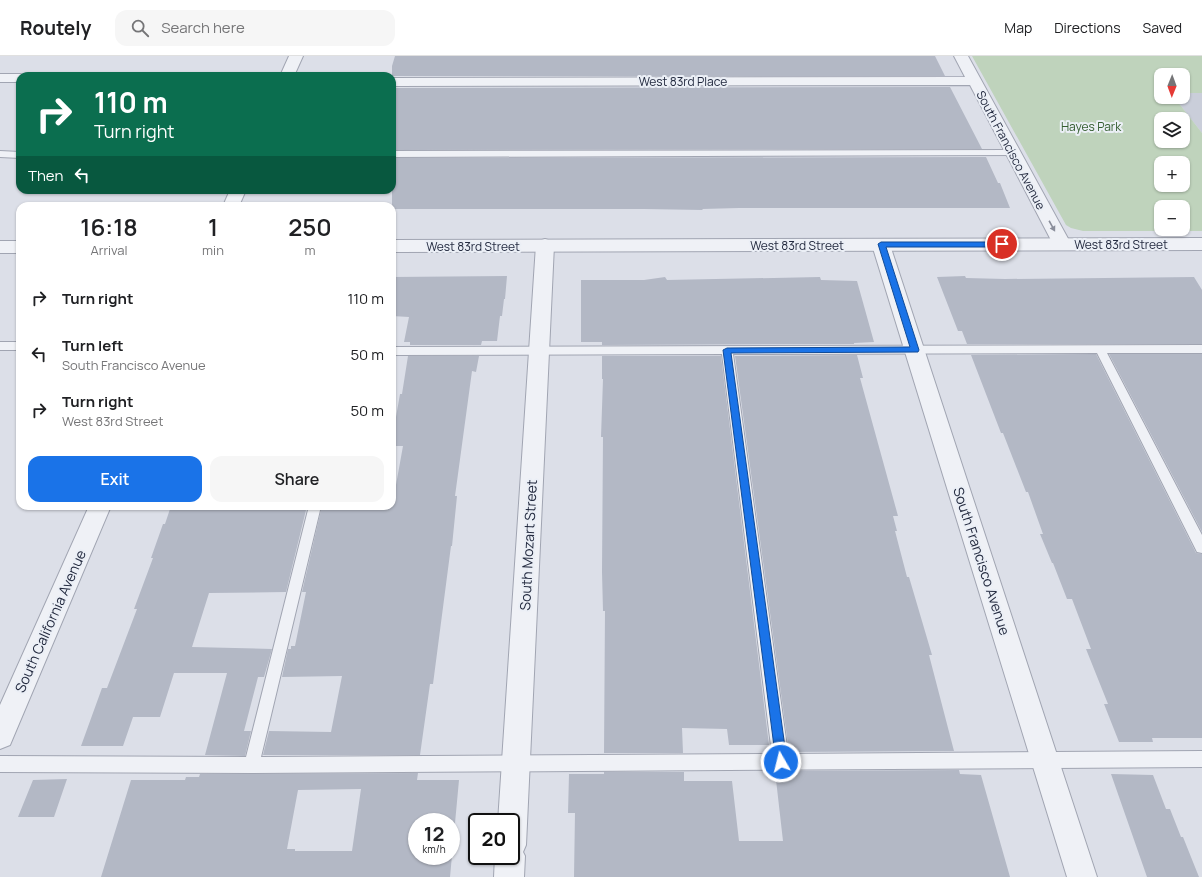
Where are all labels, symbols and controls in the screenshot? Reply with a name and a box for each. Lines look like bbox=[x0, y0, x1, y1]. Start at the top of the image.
search box bbox=[115, 10, 395, 46]
text: Routely bbox=[20, 15, 91, 41]
icon: search bbox=[129, 17, 151, 39]
text: Search here bbox=[161, 17, 245, 38]
text: Map bbox=[1004, 18, 1032, 37]
text: Directions bbox=[1054, 18, 1121, 37]
text: Saved bbox=[1143, 18, 1182, 37]
north arrow bbox=[1154, 68, 1190, 104]
map controls bbox=[1154, 68, 1190, 236]
street label: West 83rd Place bbox=[639, 73, 727, 90]
text: 110 m bbox=[94, 83, 168, 121]
icon: right bbox=[28, 88, 80, 140]
street label: South Francisco Avenue bbox=[972, 88, 1050, 212]
button: layers bbox=[1154, 112, 1190, 148]
park label: Hayes Park bbox=[1061, 118, 1122, 135]
text: Turn right bbox=[94, 119, 175, 143]
button: + bbox=[1154, 156, 1190, 192]
icon: left bbox=[71, 164, 93, 186]
text: Then bbox=[28, 165, 63, 186]
button: − bbox=[1154, 200, 1190, 236]
text: 16:18 bbox=[80, 210, 138, 243]
text: 1 bbox=[208, 210, 218, 243]
text: 250 bbox=[288, 210, 332, 243]
one-way arrow bbox=[1049, 220, 1055, 232]
pin bbox=[985, 227, 1019, 261]
icon: arrive bbox=[991, 233, 1013, 255]
street label: West 83rd Street bbox=[1074, 236, 1168, 253]
street label: West 83rd Street bbox=[750, 237, 844, 254]
street label: West 83rd Street bbox=[426, 238, 520, 255]
text: Arrival bbox=[90, 241, 128, 259]
text: min bbox=[202, 241, 224, 259]
text: m bbox=[304, 241, 315, 259]
icon: right bbox=[28, 287, 50, 309]
text: Turn right bbox=[62, 288, 133, 309]
text: 110 m bbox=[347, 288, 384, 309]
text: Turn left bbox=[62, 335, 124, 356]
icon: left bbox=[28, 343, 50, 365]
text: 50 m bbox=[350, 344, 384, 365]
text: South Francisco Avenue bbox=[62, 356, 205, 374]
text: Turn right bbox=[62, 391, 133, 412]
icon: right bbox=[28, 399, 50, 421]
text: 50 m bbox=[350, 400, 384, 421]
text: West 83rd Street bbox=[62, 412, 163, 430]
button: Exit bbox=[28, 456, 202, 502]
button: Share bbox=[210, 456, 384, 502]
street label: South Mozart Street bbox=[515, 479, 541, 611]
street label: South Francisco Avenue bbox=[949, 485, 1015, 637]
street label: South California Avenue bbox=[10, 547, 90, 695]
position arrow bbox=[760, 741, 802, 783]
speed limit sign: 20 bbox=[468, 813, 520, 865]
text: 12 bbox=[424, 820, 444, 847]
text: km/h bbox=[422, 842, 446, 856]

